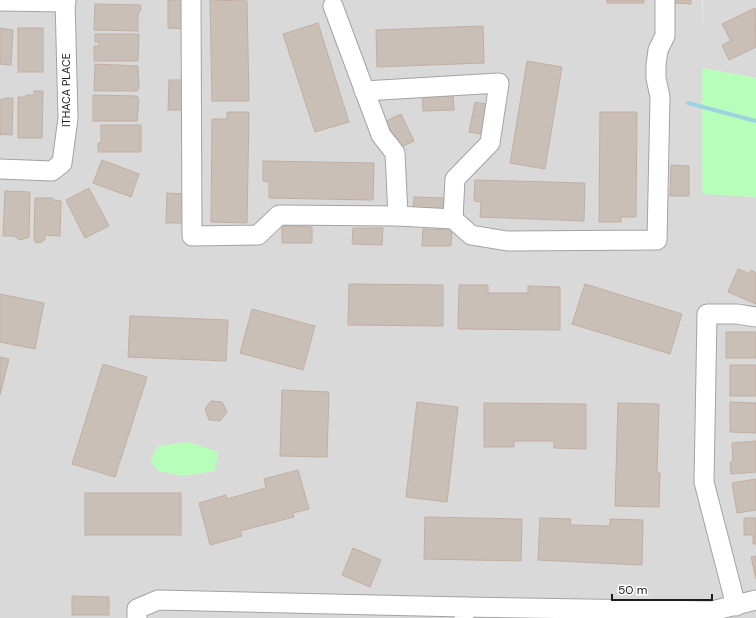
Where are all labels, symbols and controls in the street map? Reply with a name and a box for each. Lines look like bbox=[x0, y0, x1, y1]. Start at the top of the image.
street label: ITHACA PLACE bbox=[59, 53, 73, 127]
scale bar bbox=[612, 576, 712, 602]
text: 50 m bbox=[618, 582, 647, 598]

